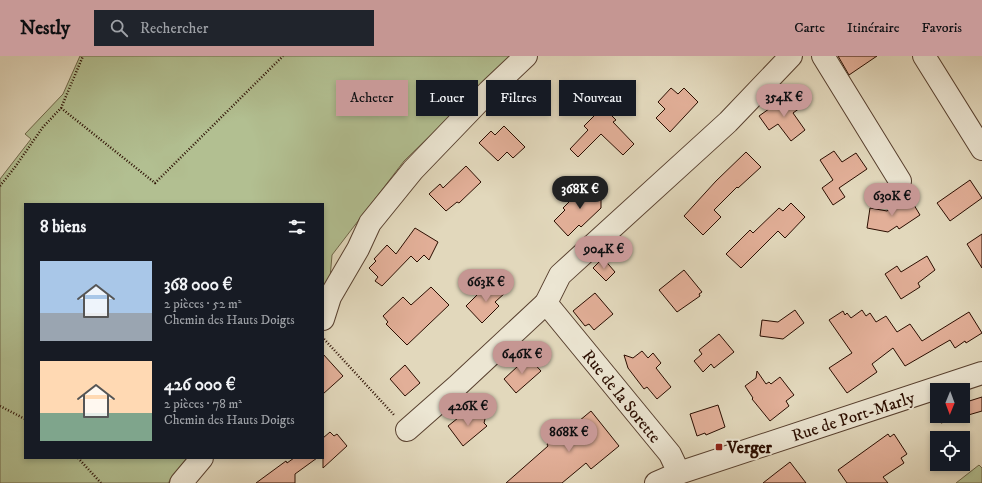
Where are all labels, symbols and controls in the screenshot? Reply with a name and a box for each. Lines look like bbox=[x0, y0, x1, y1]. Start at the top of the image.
search box bbox=[94, 10, 374, 46]
text: Nestly bbox=[20, 17, 70, 40]
icon: search bbox=[108, 17, 130, 39]
text: Rechercher bbox=[140, 19, 208, 38]
text: Carte bbox=[794, 19, 825, 37]
text: Itinéraire bbox=[847, 19, 900, 37]
text: Favoris bbox=[922, 19, 962, 37]
chip: Acheter bbox=[336, 80, 408, 116]
chip: Louer bbox=[416, 80, 478, 116]
chip: Filtres bbox=[486, 80, 551, 116]
chip: Nouveau bbox=[559, 80, 636, 116]
pin: 354K € bbox=[751, 84, 817, 118]
text: 354K € bbox=[765, 89, 803, 105]
pin: 368K € bbox=[547, 176, 613, 210]
text: 368K € bbox=[561, 181, 599, 197]
pin: 630K € bbox=[859, 183, 925, 217]
text: 630K € bbox=[873, 188, 911, 204]
text: 8 biens bbox=[40, 216, 86, 238]
icon: filters bbox=[286, 216, 308, 238]
pin: 904K € bbox=[571, 236, 637, 270]
text: 904K € bbox=[584, 241, 624, 257]
pin: 663K € bbox=[453, 269, 519, 303]
text: 368 000 € bbox=[164, 274, 232, 296]
text: 663K € bbox=[467, 274, 505, 290]
icon: home bbox=[72, 277, 120, 325]
text: 2 pièces · 52 m² bbox=[164, 296, 242, 312]
text: Chemin des Hauts Doigts bbox=[164, 312, 295, 328]
pin: 646K € bbox=[489, 341, 555, 375]
text: 646K € bbox=[502, 346, 542, 362]
street label: Rue de la Sorette bbox=[577, 346, 666, 448]
text: 426 000 € bbox=[164, 374, 236, 396]
icon: home bbox=[72, 377, 120, 425]
north arrow bbox=[930, 383, 970, 423]
map controls bbox=[930, 383, 970, 471]
street label: Rue de Port-Marly bbox=[789, 386, 918, 447]
pin: 426K € bbox=[435, 393, 501, 427]
text: 2 pièces · 78 m² bbox=[164, 396, 242, 412]
text: 426K € bbox=[448, 398, 488, 414]
text: Chemin des Hauts Doigts bbox=[164, 412, 295, 428]
pin: 868K € bbox=[536, 419, 602, 453]
text: 868K € bbox=[549, 424, 589, 440]
button: locate bbox=[930, 431, 970, 471]
place label: Verger bbox=[726, 437, 773, 459]
marker: Verger bbox=[714, 442, 724, 452]

